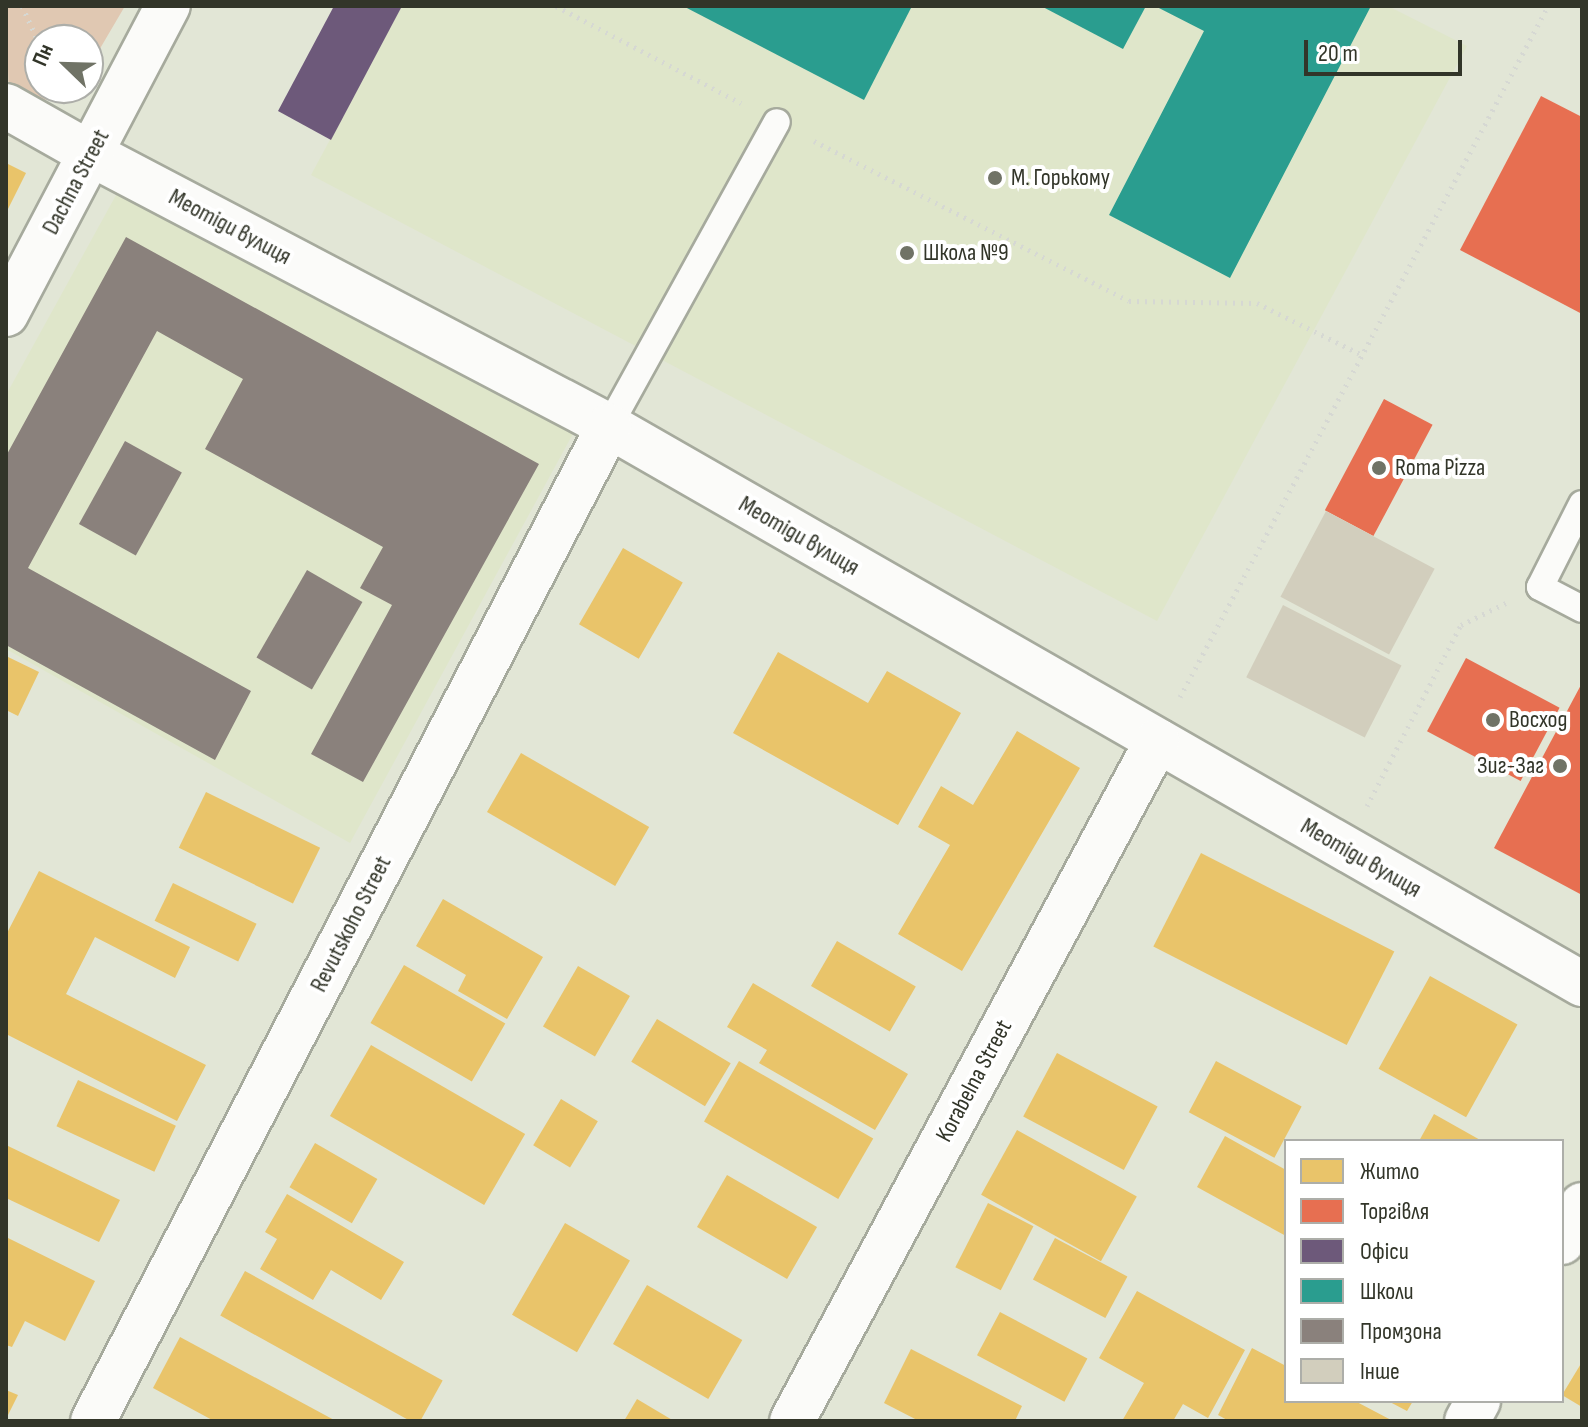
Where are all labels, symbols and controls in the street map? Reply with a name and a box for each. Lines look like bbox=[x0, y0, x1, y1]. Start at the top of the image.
north arrow bbox=[24, 24, 104, 104]
scale bar bbox=[1308, 24, 1466, 74]
text: 20 m bbox=[1318, 39, 1358, 68]
text: Пн bbox=[27, 40, 60, 70]
street label: Dachna Street bbox=[36, 125, 116, 239]
place label: М. Горькому bbox=[1011, 164, 1110, 192]
marker: М. Горькому bbox=[986, 169, 1004, 187]
street label: Меотіди вулиця bbox=[164, 183, 296, 271]
place label: Школа №9 bbox=[923, 239, 1009, 267]
marker: Школа №9 bbox=[898, 244, 916, 262]
place label: Roma Pizza bbox=[1395, 454, 1485, 482]
marker: Roma Pizza bbox=[1370, 459, 1388, 477]
street label: Меотіди вулиця bbox=[734, 490, 864, 582]
place label: Восход bbox=[1509, 706, 1567, 734]
marker: Восход bbox=[1484, 711, 1502, 729]
place label: Зиг-Заг bbox=[1477, 752, 1544, 780]
marker: Зиг-Заг bbox=[1551, 757, 1569, 775]
street label: Меотіди вулиця bbox=[1296, 812, 1426, 904]
street label: Revutskoho Street bbox=[304, 851, 398, 997]
street label: Korabelna Street bbox=[930, 1015, 1018, 1147]
legend bbox=[1284, 1139, 1564, 1403]
text: Житло bbox=[1360, 1157, 1420, 1186]
text: Торгівля bbox=[1360, 1197, 1429, 1226]
text: Офіси bbox=[1360, 1237, 1409, 1266]
text: Школи bbox=[1360, 1277, 1414, 1306]
text: Промзона bbox=[1360, 1317, 1442, 1346]
text: Інше bbox=[1360, 1357, 1400, 1386]

